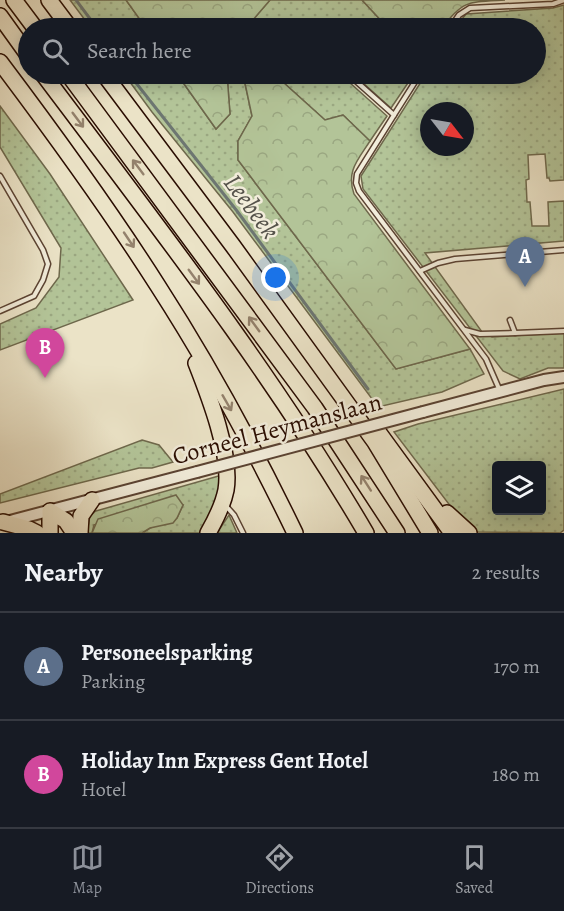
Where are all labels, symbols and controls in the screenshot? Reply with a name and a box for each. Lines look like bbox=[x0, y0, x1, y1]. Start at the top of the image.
search box bbox=[18, 18, 546, 84]
icon: search bbox=[39, 35, 72, 68]
text: Search here bbox=[87, 36, 192, 66]
north arrow bbox=[420, 102, 474, 156]
one-way arrow bbox=[71, 112, 84, 128]
one-way arrow bbox=[132, 160, 144, 176]
water label: Leebeek bbox=[216, 167, 288, 246]
one-way arrow bbox=[123, 232, 135, 248]
pin: A bbox=[506, 238, 544, 287]
your location bbox=[261, 263, 290, 292]
one-way arrow bbox=[187, 269, 200, 285]
one-way arrow bbox=[248, 316, 260, 332]
pin: B bbox=[26, 328, 64, 378]
street label: Corneel Heymanslaan bbox=[169, 386, 385, 472]
one-way arrow bbox=[221, 394, 233, 411]
map controls bbox=[492, 461, 546, 515]
button: layers bbox=[492, 461, 546, 515]
one-way arrow bbox=[360, 476, 372, 492]
text: Nearby bbox=[24, 555, 103, 590]
text: 2 results bbox=[472, 559, 540, 586]
text: Personeelsparking bbox=[81, 638, 253, 668]
text: A bbox=[37, 653, 50, 680]
text: 170 m bbox=[494, 653, 540, 680]
text: Parking bbox=[81, 668, 145, 695]
text: Holiday Inn Express Gent Hotel bbox=[81, 746, 368, 776]
text: B bbox=[37, 761, 50, 788]
text: 180 m bbox=[492, 761, 540, 788]
text: Hotel bbox=[81, 776, 126, 803]
tab: Map bbox=[71, 841, 104, 899]
tab: Directions bbox=[245, 841, 314, 899]
tab: Saved bbox=[455, 841, 493, 899]

